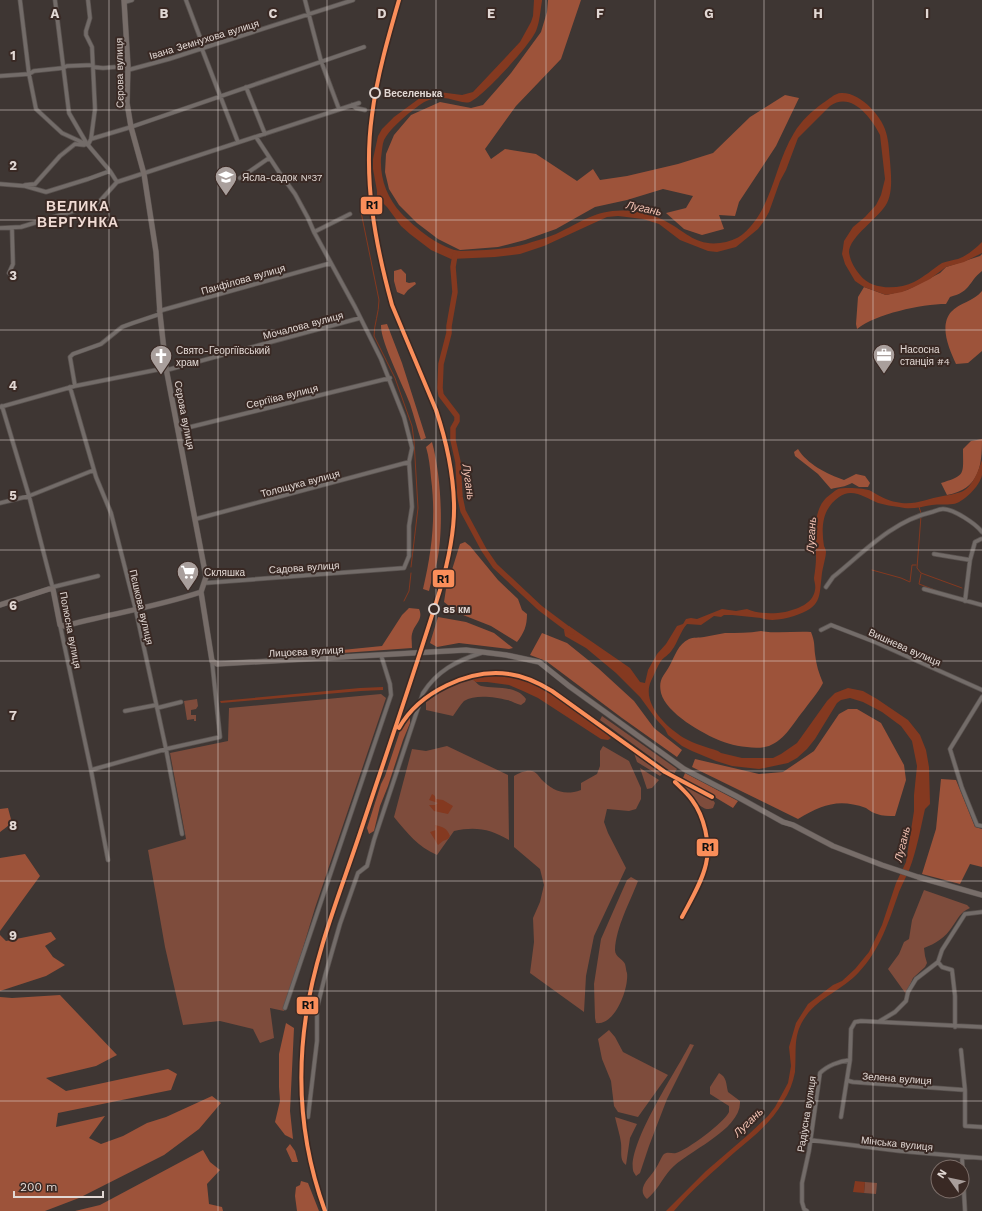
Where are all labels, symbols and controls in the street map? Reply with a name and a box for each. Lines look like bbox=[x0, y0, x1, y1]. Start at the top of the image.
text: A bbox=[51, 6, 60, 21]
text: B bbox=[160, 6, 169, 21]
text: C bbox=[269, 6, 278, 21]
text: D bbox=[377, 6, 387, 21]
text: E bbox=[487, 6, 495, 21]
text: F bbox=[596, 6, 604, 21]
text: G bbox=[704, 6, 714, 21]
text: H bbox=[813, 6, 823, 21]
text: I bbox=[925, 6, 929, 21]
street label: Івана Земнухова вулиця bbox=[148, 18, 260, 61]
street label: Сєрова вулиця bbox=[113, 38, 126, 108]
text: 1 bbox=[10, 48, 16, 63]
marker: Веселенька bbox=[369, 87, 381, 99]
place label: Веселенька bbox=[384, 88, 443, 99]
text: 2 bbox=[9, 158, 17, 173]
school or university icon: Ясла-садок №37 bbox=[213, 164, 239, 197]
place label: Ясла-садок №37 bbox=[242, 172, 323, 183]
line badge: R1 bbox=[360, 196, 383, 215]
district label: ВЕЛИКА ВЕРГУНКА bbox=[37, 198, 119, 230]
water label: Лугань bbox=[624, 198, 663, 219]
text: R1 bbox=[366, 199, 378, 212]
street label: Панфілова вулиця bbox=[200, 262, 286, 297]
text: 3 bbox=[9, 268, 17, 283]
street label: Мочалова вулиця bbox=[262, 309, 344, 341]
office icon: Насосна станція #4 bbox=[871, 342, 897, 375]
church icon: Свято-Георгіївський храм bbox=[148, 343, 174, 376]
place label: Насосна станція #4 bbox=[900, 344, 950, 367]
place label: Свято-Георгіївський храм bbox=[176, 345, 270, 368]
text: 4 bbox=[9, 378, 18, 393]
street label: Сєрова вулиця bbox=[172, 380, 197, 451]
street label: Сергіїва вулиця bbox=[245, 382, 319, 411]
water label: Лугань bbox=[459, 462, 477, 501]
street label: Толощука вулиця bbox=[259, 468, 341, 499]
text: 5 bbox=[9, 488, 17, 503]
water label: Лугань bbox=[804, 516, 819, 554]
supermarket icon: Скляшка bbox=[175, 559, 201, 592]
street label: Садова вулиця bbox=[268, 560, 340, 575]
place label: Скляшка bbox=[204, 567, 246, 578]
street label: Пєшкова вулиця bbox=[127, 568, 156, 646]
line badge: R1 bbox=[432, 569, 455, 588]
text: R1 bbox=[437, 573, 449, 586]
street label: Полюсна вулиця bbox=[58, 591, 83, 669]
text: 6 bbox=[9, 598, 17, 613]
marker: 85 км bbox=[428, 603, 440, 615]
place label: 85 км bbox=[443, 604, 470, 615]
street label: Вишнева вулиця bbox=[867, 627, 943, 668]
street label: Лицоєва вулиця bbox=[268, 644, 344, 659]
text: 7 bbox=[9, 708, 17, 723]
text: 8 bbox=[9, 818, 17, 833]
water label: Лугань bbox=[892, 825, 913, 864]
line badge: R1 bbox=[696, 838, 719, 857]
text: R1 bbox=[702, 841, 714, 854]
text: 9 bbox=[9, 928, 17, 943]
line badge: R1 bbox=[296, 996, 319, 1015]
text: R1 bbox=[302, 999, 314, 1012]
street label: Зелена вулиця bbox=[862, 1071, 932, 1086]
street label: Радіусна вулиця bbox=[795, 1075, 818, 1153]
water label: Лугань bbox=[730, 1105, 766, 1140]
street label: Мінська вулиця bbox=[860, 1134, 933, 1153]
north arrow bbox=[930, 1159, 970, 1199]
text: N bbox=[934, 1167, 950, 1181]
scale bar bbox=[14, 1173, 103, 1199]
text: 200 m bbox=[20, 1180, 57, 1194]

